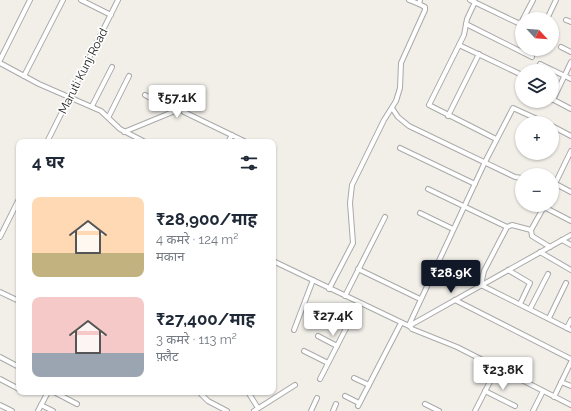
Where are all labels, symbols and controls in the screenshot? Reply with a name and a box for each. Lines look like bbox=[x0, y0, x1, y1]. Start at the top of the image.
north arrow bbox=[515, 12, 559, 56]
map controls bbox=[515, 12, 559, 212]
street label: Maruti Kunj Road bbox=[55, 26, 111, 116]
button: layers bbox=[515, 64, 559, 108]
pin: ₹57.1K bbox=[144, 85, 210, 119]
text: ₹57.1K bbox=[158, 90, 196, 105]
button: + bbox=[515, 116, 559, 160]
text: 4 घर bbox=[32, 152, 64, 172]
icon: filters bbox=[238, 152, 260, 174]
button: − bbox=[515, 168, 559, 212]
text: ₹28,900/माह bbox=[156, 209, 257, 229]
icon: home bbox=[64, 213, 112, 261]
text: 4 कमरे · 124 m² bbox=[156, 232, 238, 247]
text: मकान bbox=[156, 249, 184, 264]
pin: ₹28.9K bbox=[418, 260, 484, 294]
text: ₹28.9K bbox=[430, 265, 472, 280]
pin: ₹27.4K bbox=[300, 303, 366, 337]
text: ₹27.4K bbox=[313, 308, 353, 323]
text: ₹27,400/माह bbox=[156, 309, 255, 329]
icon: home bbox=[64, 313, 112, 361]
text: 3 कमरे · 113 m² bbox=[156, 332, 237, 347]
text: फ़्लैट bbox=[156, 349, 179, 364]
pin: ₹23.8K bbox=[470, 357, 536, 391]
text: ₹23.8K bbox=[482, 362, 524, 377]

